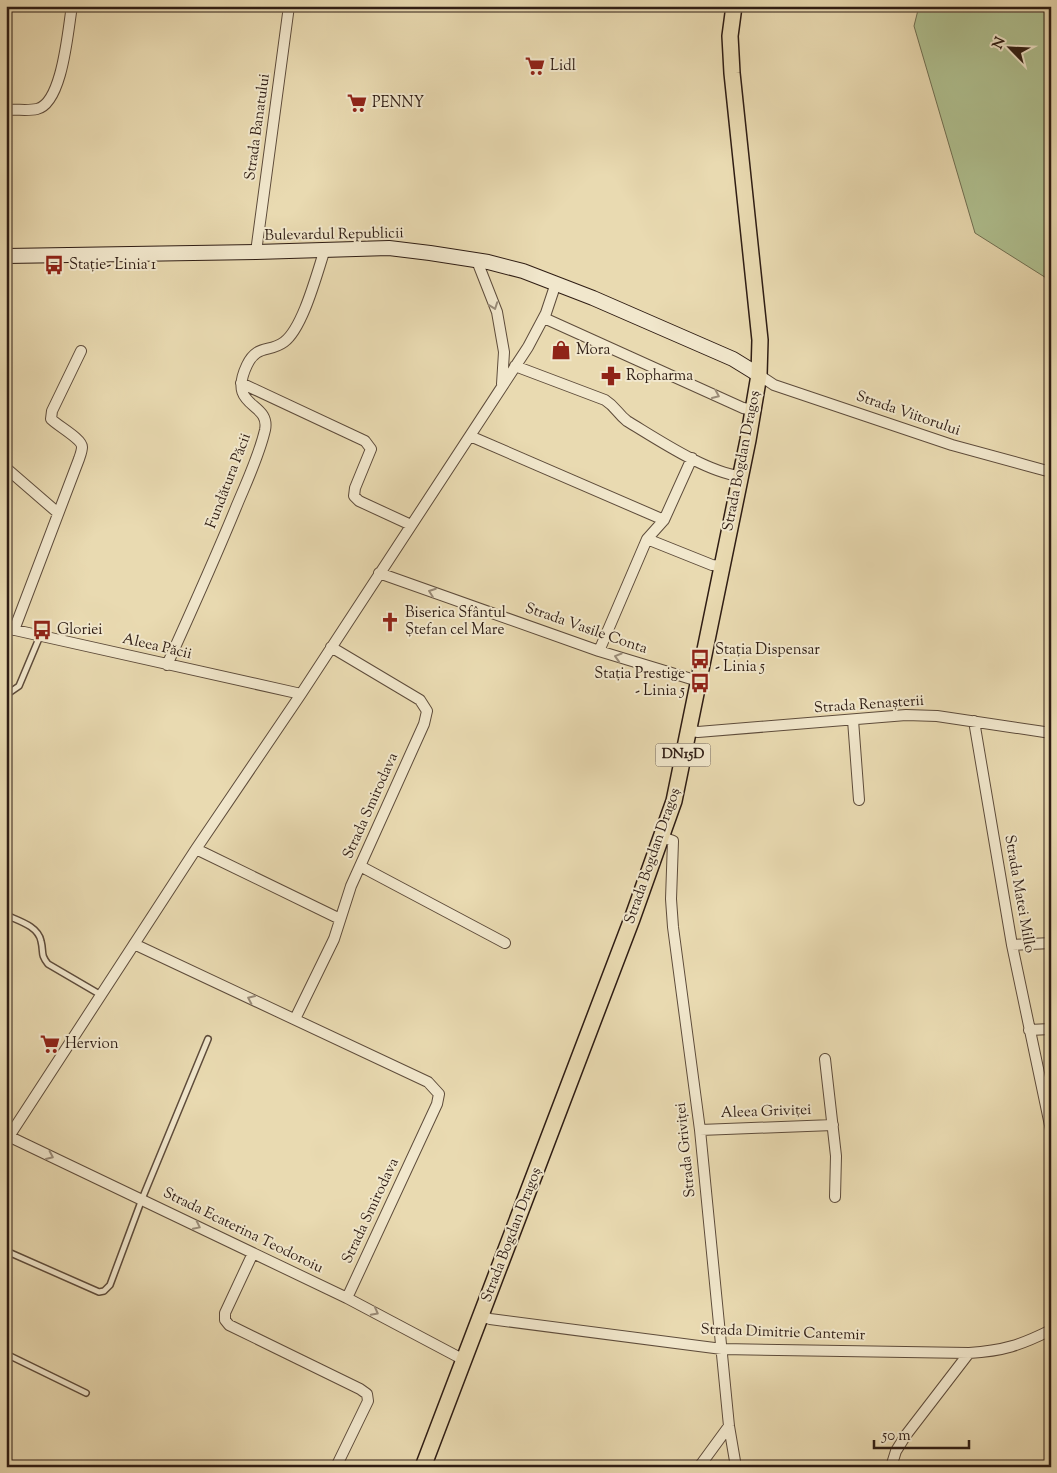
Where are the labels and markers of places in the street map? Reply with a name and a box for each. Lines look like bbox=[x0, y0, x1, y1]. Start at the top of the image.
supermarket icon: Lidl bbox=[524, 55, 546, 77]
place label: Lidl bbox=[550, 56, 576, 77]
supermarket icon: PENNY bbox=[346, 92, 368, 114]
place label: PENNY bbox=[372, 93, 424, 114]
bus stop icon: Stație- Linia 1 bbox=[43, 254, 65, 276]
place label: Stație- Linia 1 bbox=[69, 255, 156, 276]
shop icon: Mora bbox=[550, 339, 572, 361]
place label: Mora bbox=[576, 340, 610, 361]
pharmacy icon: Ropharma bbox=[600, 365, 622, 387]
place label: Ropharma bbox=[626, 366, 693, 387]
place label: Biserica Sfântul Ștefan cel Mare bbox=[405, 603, 506, 641]
church icon: Biserica Sfântul Ștefan cel Mare bbox=[379, 611, 401, 633]
bus stop icon: Gloriei bbox=[31, 619, 53, 641]
place label: Gloriei bbox=[57, 620, 103, 641]
place label: Stația Dispensar - Linia 5 bbox=[715, 640, 820, 678]
bus stop icon: Stația Dispensar - Linia 5 bbox=[689, 648, 711, 670]
place label: Stația Prestige - Linia 5 bbox=[594, 664, 685, 702]
bus stop icon: Stația Prestige - Linia 5 bbox=[689, 672, 711, 694]
supermarket icon: Hervion bbox=[39, 1033, 61, 1055]
place label: Hervion bbox=[65, 1034, 119, 1055]

